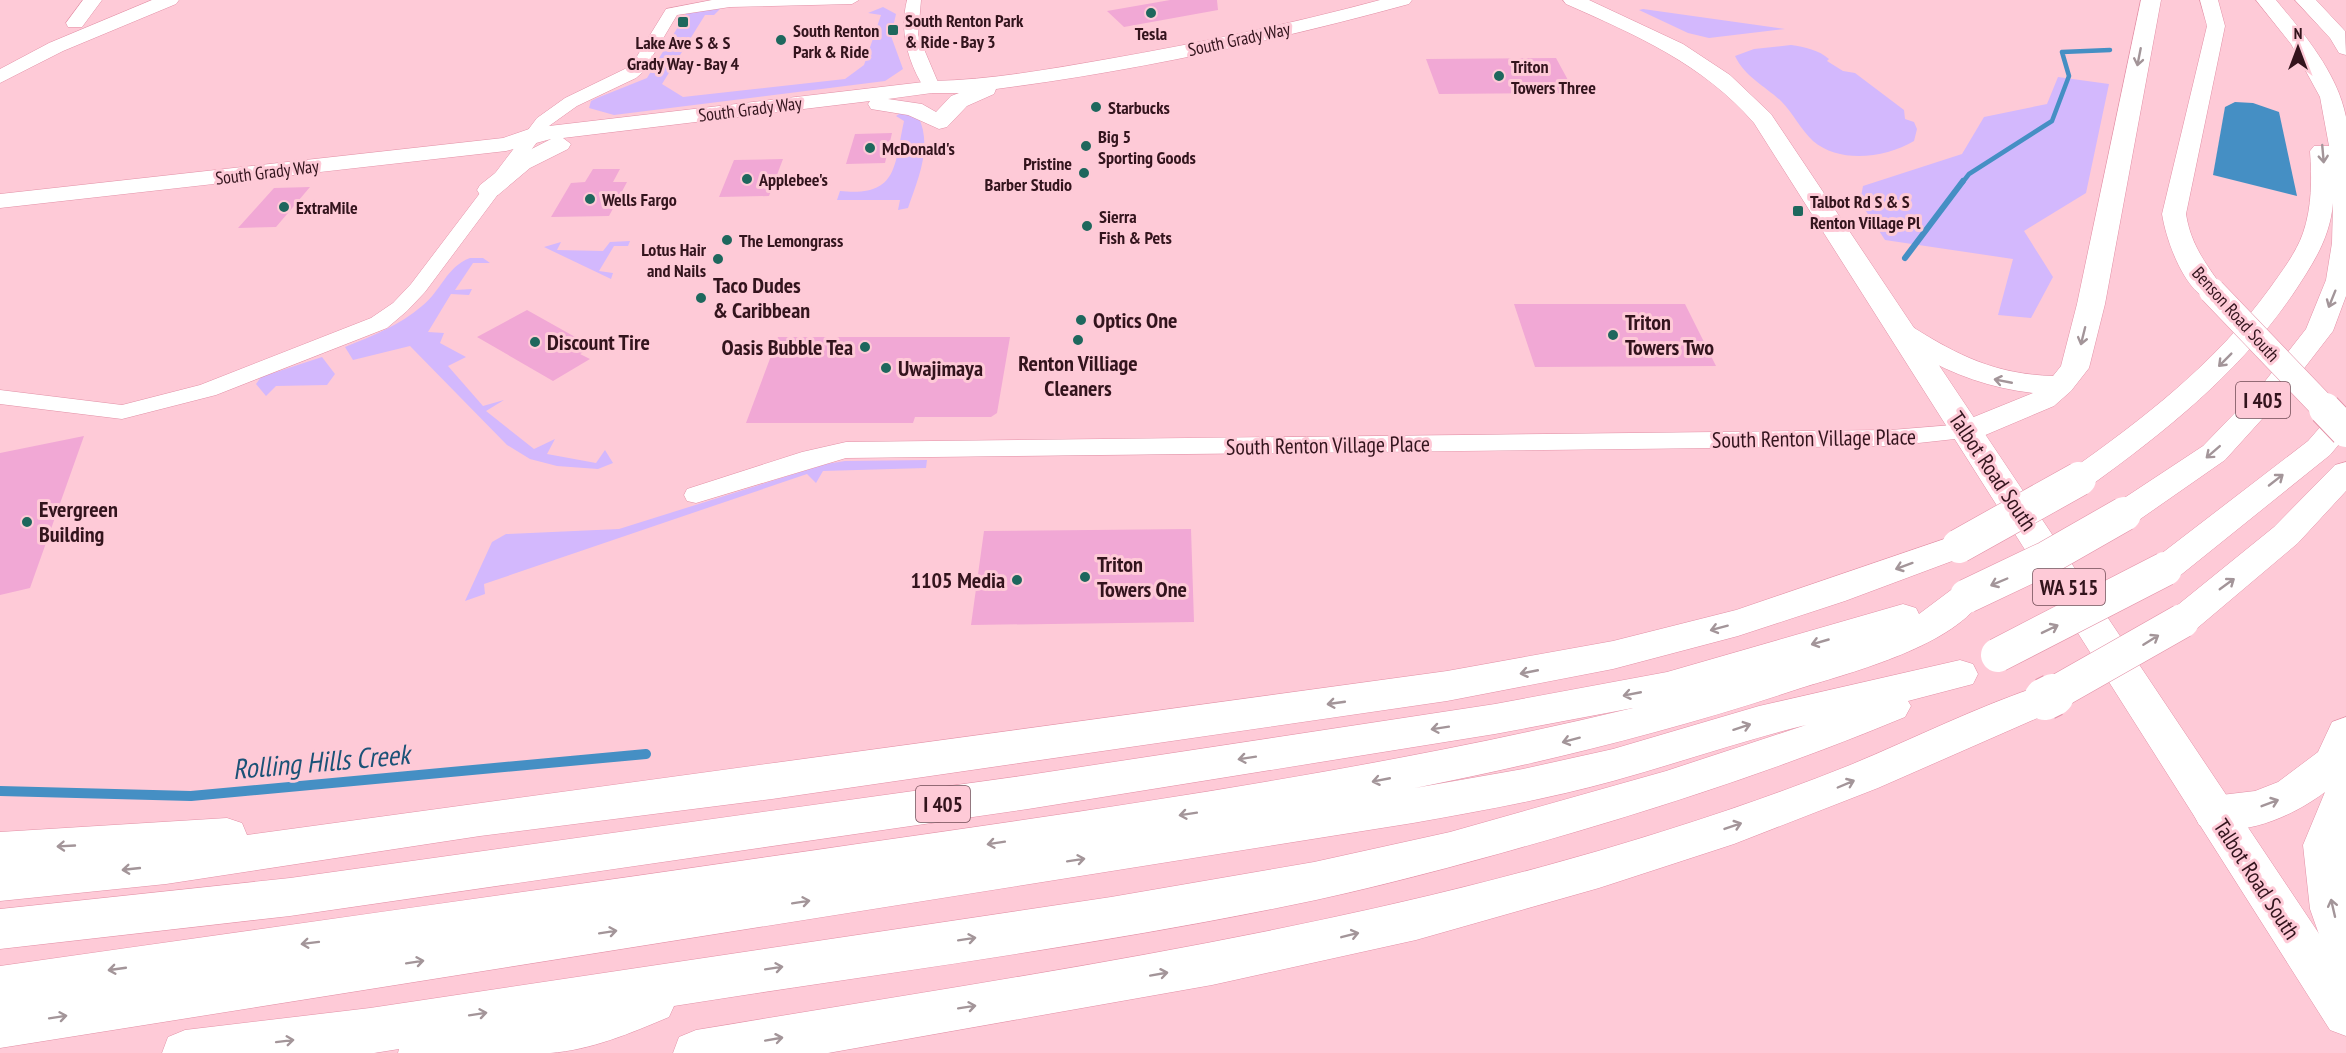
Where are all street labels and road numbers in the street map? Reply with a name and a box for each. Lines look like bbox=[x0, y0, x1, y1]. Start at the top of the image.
street label: South Grady Way bbox=[1186, 17, 1292, 61]
street label: South Grady Way bbox=[697, 91, 803, 127]
street label: South Grady Way bbox=[214, 154, 320, 190]
street label: Benson Road South bbox=[2187, 262, 2285, 366]
road number: I 405 bbox=[2236, 382, 2290, 418]
street label: Talbot Road South bbox=[1943, 406, 2043, 536]
street label: South Renton Village Place bbox=[1712, 422, 1916, 454]
street label: South Renton Village Place bbox=[1226, 429, 1430, 461]
road number: WA 515 bbox=[2033, 569, 2105, 605]
road number: I 405 bbox=[916, 786, 970, 822]
street label: Talbot Road South bbox=[2208, 813, 2306, 945]

